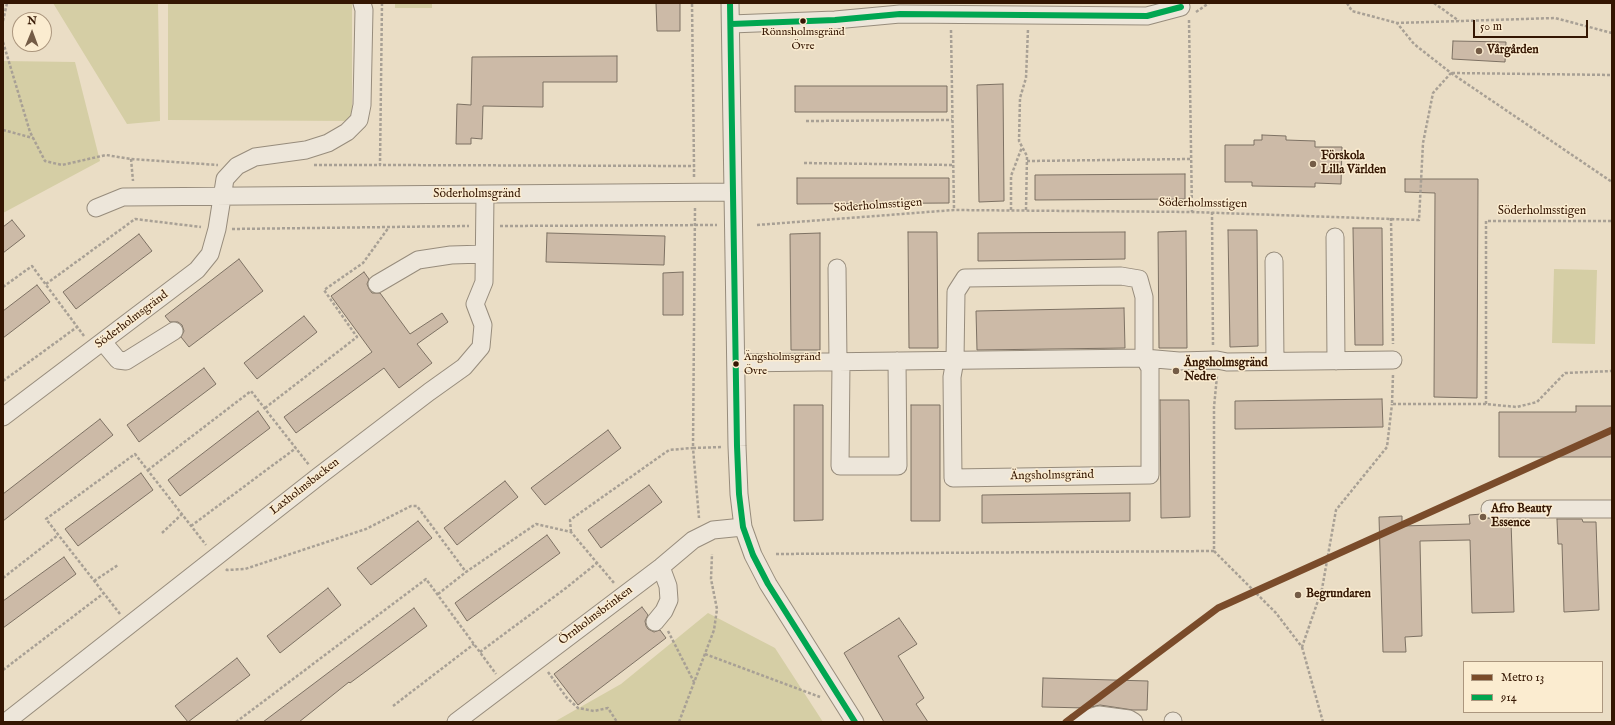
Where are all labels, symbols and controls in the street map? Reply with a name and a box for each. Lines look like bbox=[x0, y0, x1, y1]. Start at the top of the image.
north arrow bbox=[12, 12, 52, 52]
scale bar bbox=[1475, 12, 1590, 38]
text: N bbox=[27, 14, 37, 28]
marker: Rönnsholmsgränd Övre bbox=[798, 16, 808, 26]
text: 50 m bbox=[1480, 19, 1502, 34]
place label: Rönnsholmsgränd Övre bbox=[761, 26, 845, 52]
place label: Vårgården bbox=[1487, 44, 1539, 58]
marker: Vårgården bbox=[1474, 46, 1484, 56]
place label: Förskola Lilla Världen bbox=[1321, 150, 1386, 178]
marker: Förskola Lilla Världen bbox=[1308, 159, 1318, 169]
street label: Söderholmsgränd bbox=[433, 188, 521, 202]
street label: Söderholmsstigen bbox=[833, 196, 923, 216]
street label: Söderholmsstigen bbox=[1159, 196, 1247, 212]
street label: Söderholmsstigen bbox=[1498, 205, 1586, 219]
street label: Söderholmsgränd bbox=[93, 288, 171, 352]
place label: Ängsholmsgränd Övre bbox=[744, 351, 821, 377]
place label: Ängsholmsgränd Nedre bbox=[1184, 357, 1268, 385]
marker: Ängsholmsgränd Övre bbox=[731, 359, 741, 369]
marker: Ängsholmsgränd Nedre bbox=[1171, 366, 1181, 376]
street label: Laxholmsbacken bbox=[267, 455, 343, 519]
street label: Ängsholmsgränd bbox=[1010, 468, 1094, 484]
place label: Afro Beauty Essence bbox=[1491, 503, 1552, 531]
marker: Afro Beauty Essence bbox=[1478, 512, 1488, 522]
street label: Örnholmsbrinken bbox=[556, 583, 636, 649]
place label: Begrundaren bbox=[1306, 588, 1371, 602]
marker: Begrundaren bbox=[1293, 590, 1303, 600]
legend bbox=[1463, 661, 1603, 713]
text: Metro 13 bbox=[1501, 670, 1544, 685]
text: 914 bbox=[1501, 690, 1517, 705]

